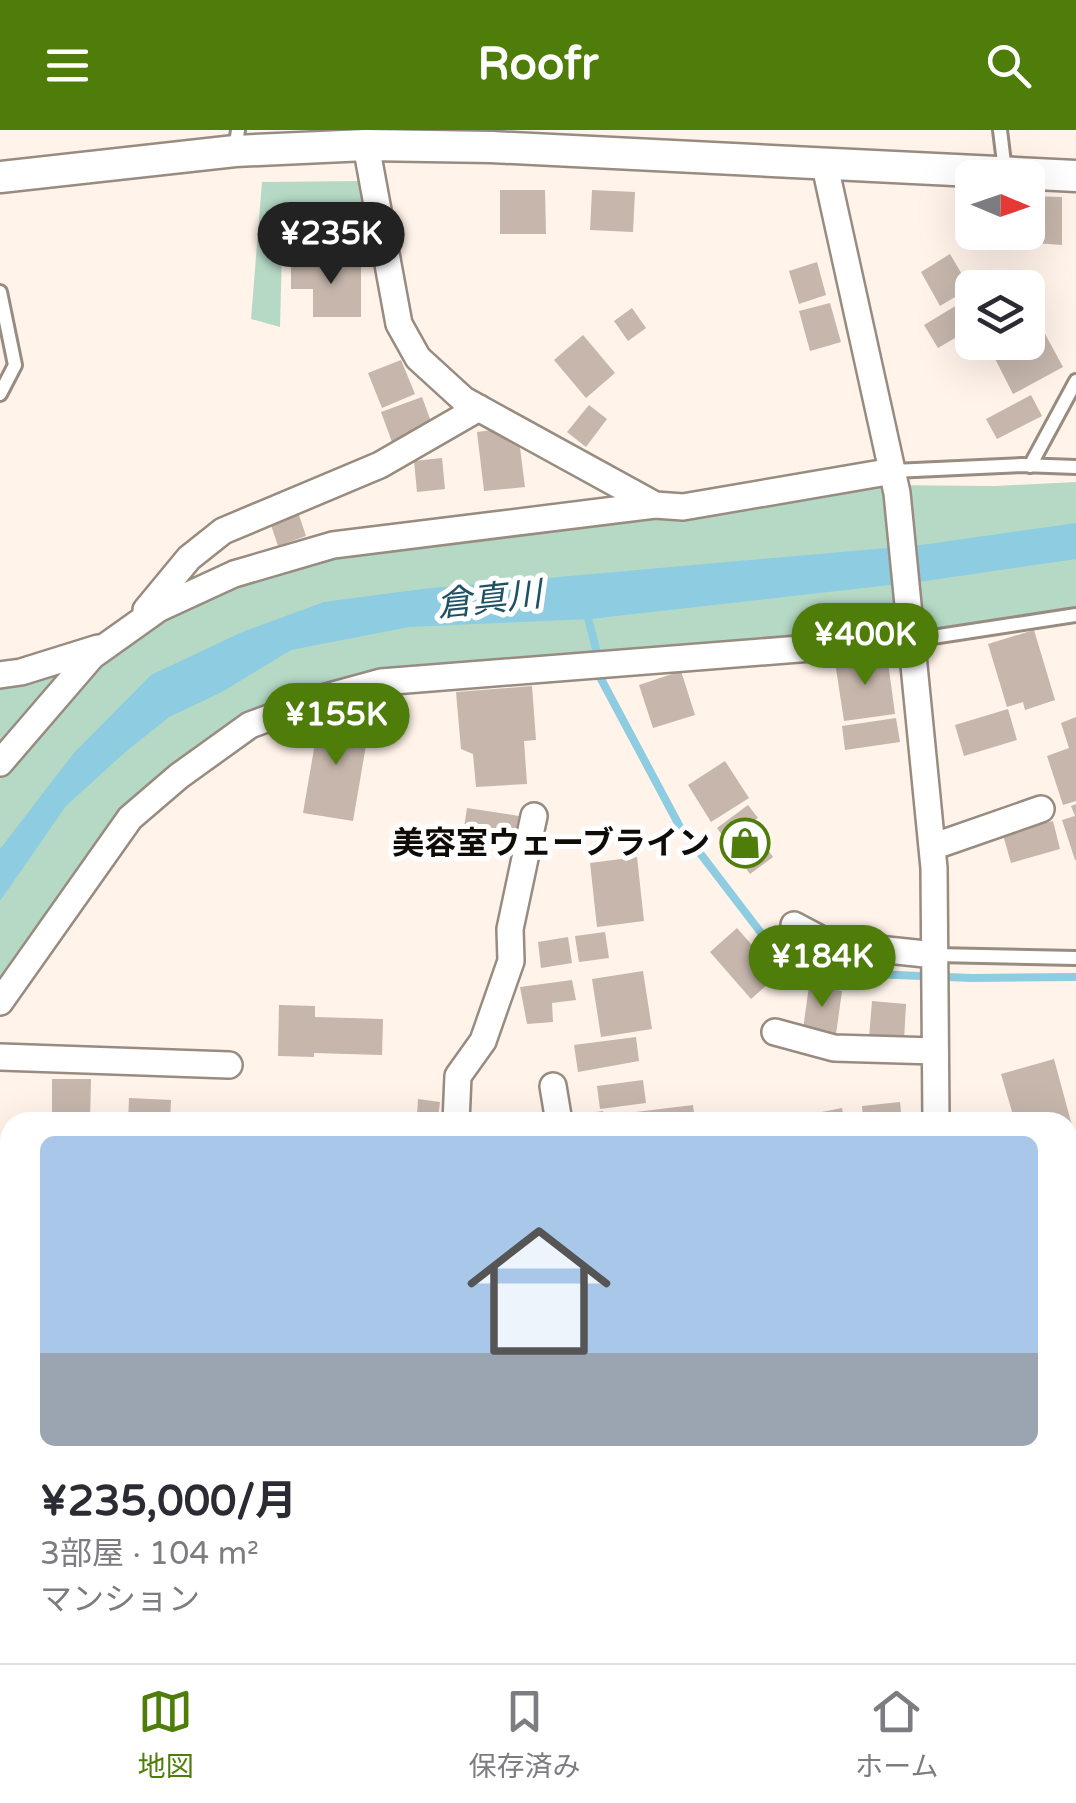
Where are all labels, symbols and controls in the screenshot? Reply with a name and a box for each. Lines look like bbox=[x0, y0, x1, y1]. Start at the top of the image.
icon: menu bbox=[40, 38, 95, 93]
text: Roofr bbox=[478, 38, 598, 92]
icon: search bbox=[981, 38, 1036, 93]
north arrow bbox=[955, 160, 1045, 250]
map controls bbox=[955, 160, 1045, 360]
pin: ¥235K bbox=[261, 202, 401, 287]
text: ¥235K bbox=[280, 215, 382, 253]
button: layers bbox=[955, 270, 1045, 360]
water label: 倉真川 bbox=[435, 573, 547, 626]
pin: ¥400K bbox=[795, 603, 935, 688]
text: ¥400K bbox=[814, 616, 916, 654]
pin: ¥155K bbox=[266, 683, 406, 768]
text: ¥155K bbox=[285, 696, 387, 734]
shop icon: 美容室ウェーブライン bbox=[719, 817, 771, 869]
place label: 美容室ウェーブライン bbox=[392, 825, 710, 863]
pin: ¥184K bbox=[752, 925, 892, 1010]
text: ¥184K bbox=[771, 938, 873, 976]
icon: home bbox=[449, 1201, 629, 1381]
text: ¥235,000/月 bbox=[40, 1476, 297, 1527]
text: 3部屋 · 104 m² bbox=[40, 1535, 259, 1573]
text: マンション bbox=[40, 1581, 200, 1619]
tab: 地図 bbox=[137, 1684, 193, 1784]
tab: 保存済み bbox=[468, 1684, 580, 1784]
tab: ホーム bbox=[855, 1684, 939, 1784]

